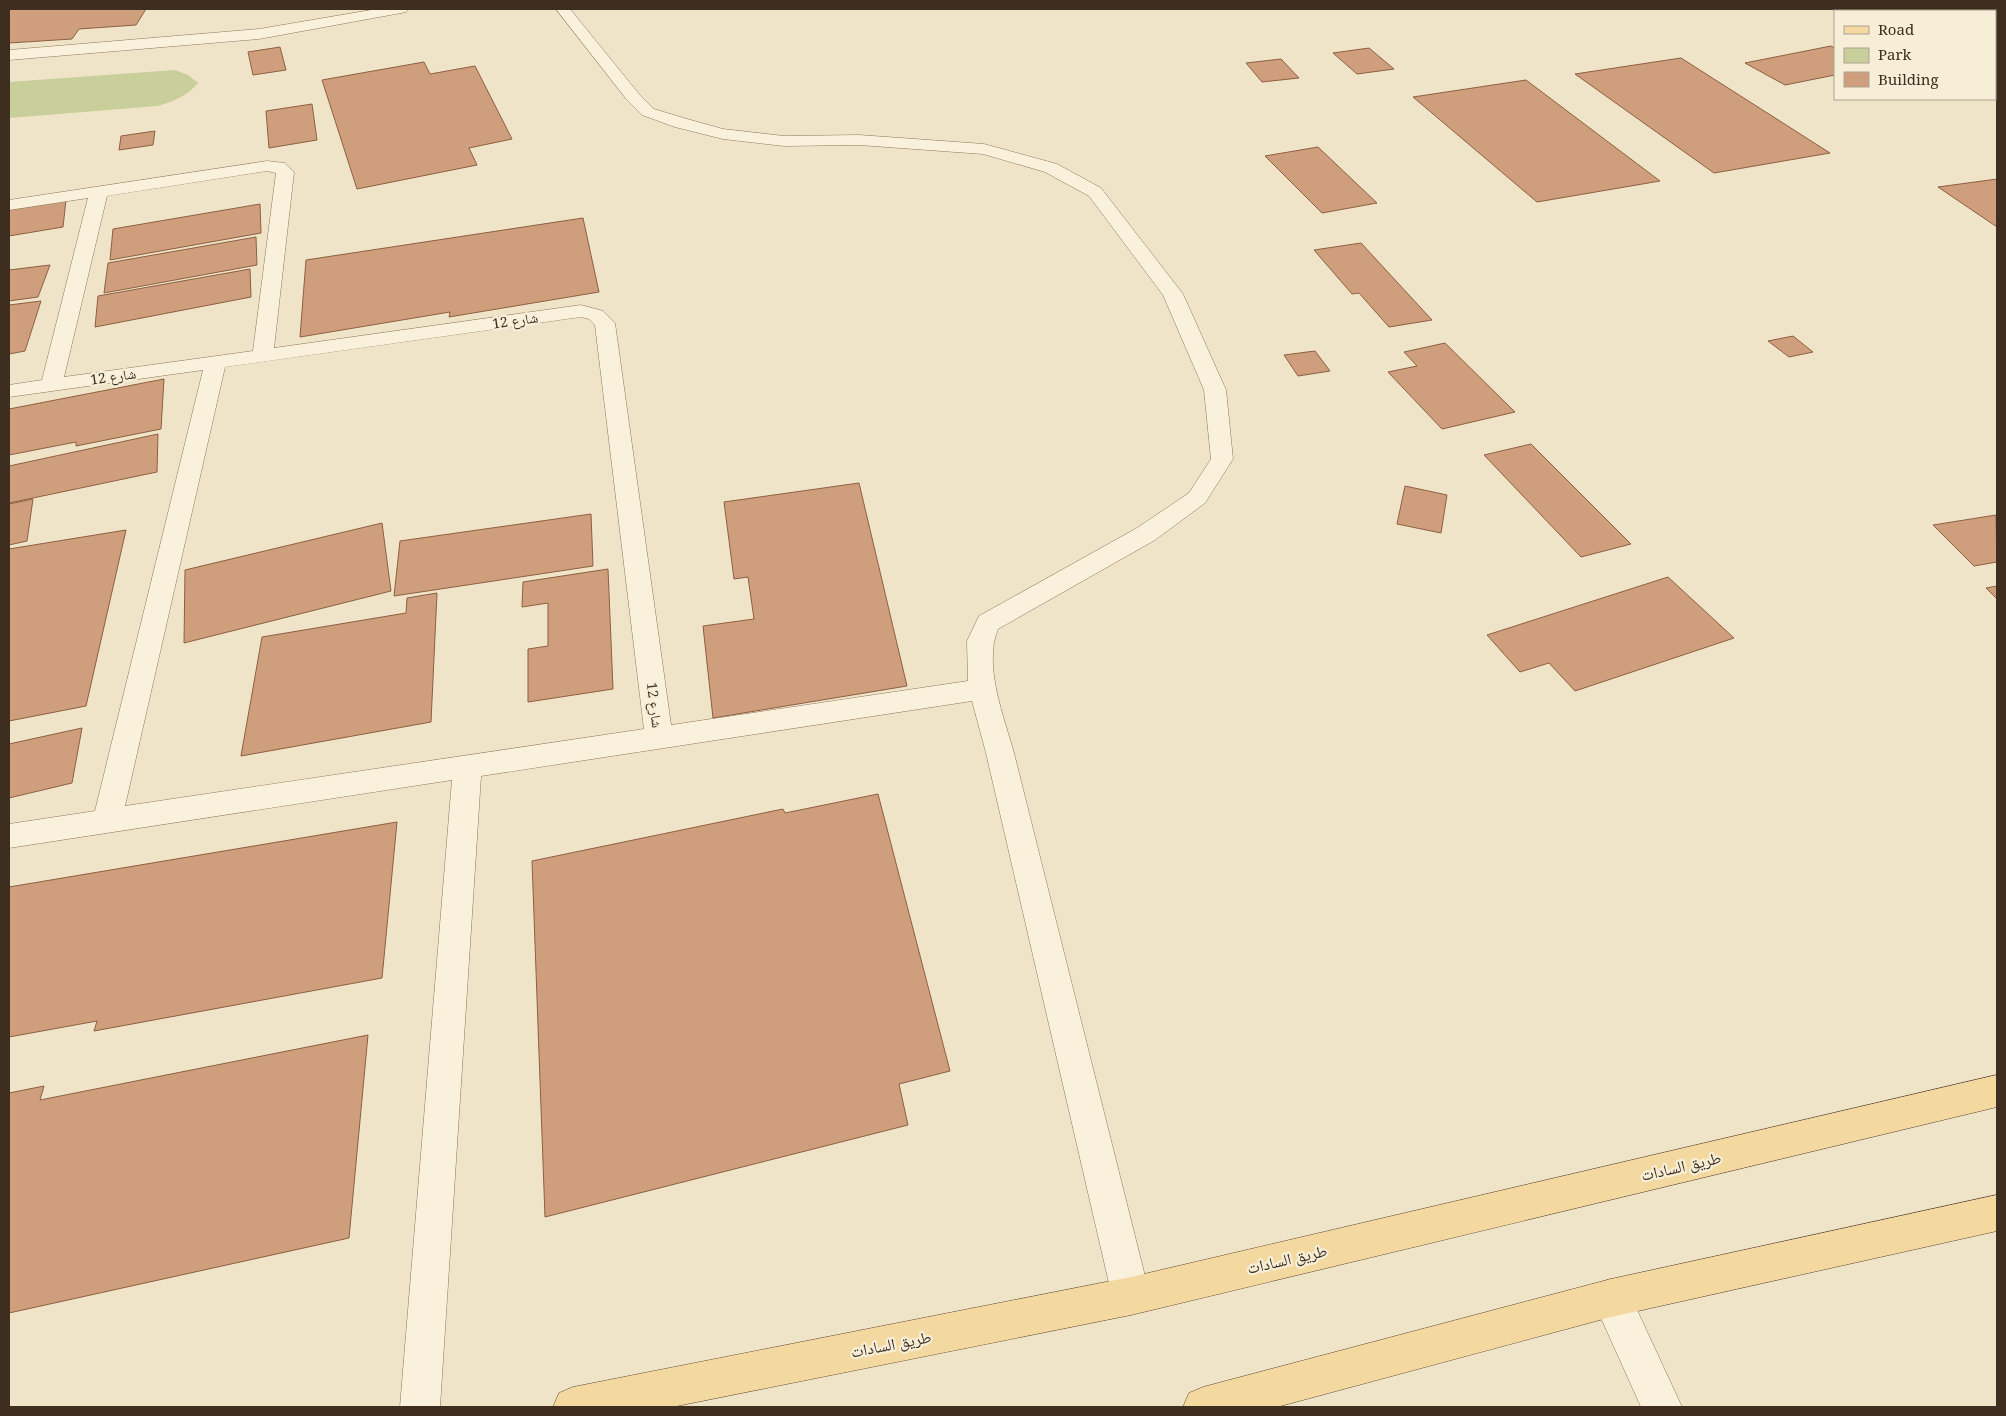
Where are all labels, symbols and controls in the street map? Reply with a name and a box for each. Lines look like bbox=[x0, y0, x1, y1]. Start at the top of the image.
legend bbox=[1834, 10, 1996, 100]
text: Road bbox=[1878, 19, 1914, 39]
text: Park bbox=[1878, 44, 1912, 64]
text: Building bbox=[1878, 69, 1939, 89]
street label: شارع 12 bbox=[491, 307, 539, 334]
street label: شارع 12 bbox=[89, 363, 137, 390]
street label: شارع 12 bbox=[642, 681, 667, 729]
street label: طريق السادات bbox=[1639, 1146, 1723, 1186]
street label: طريق السادات bbox=[1245, 1239, 1329, 1279]
street label: طريق السادات bbox=[849, 1325, 933, 1363]

